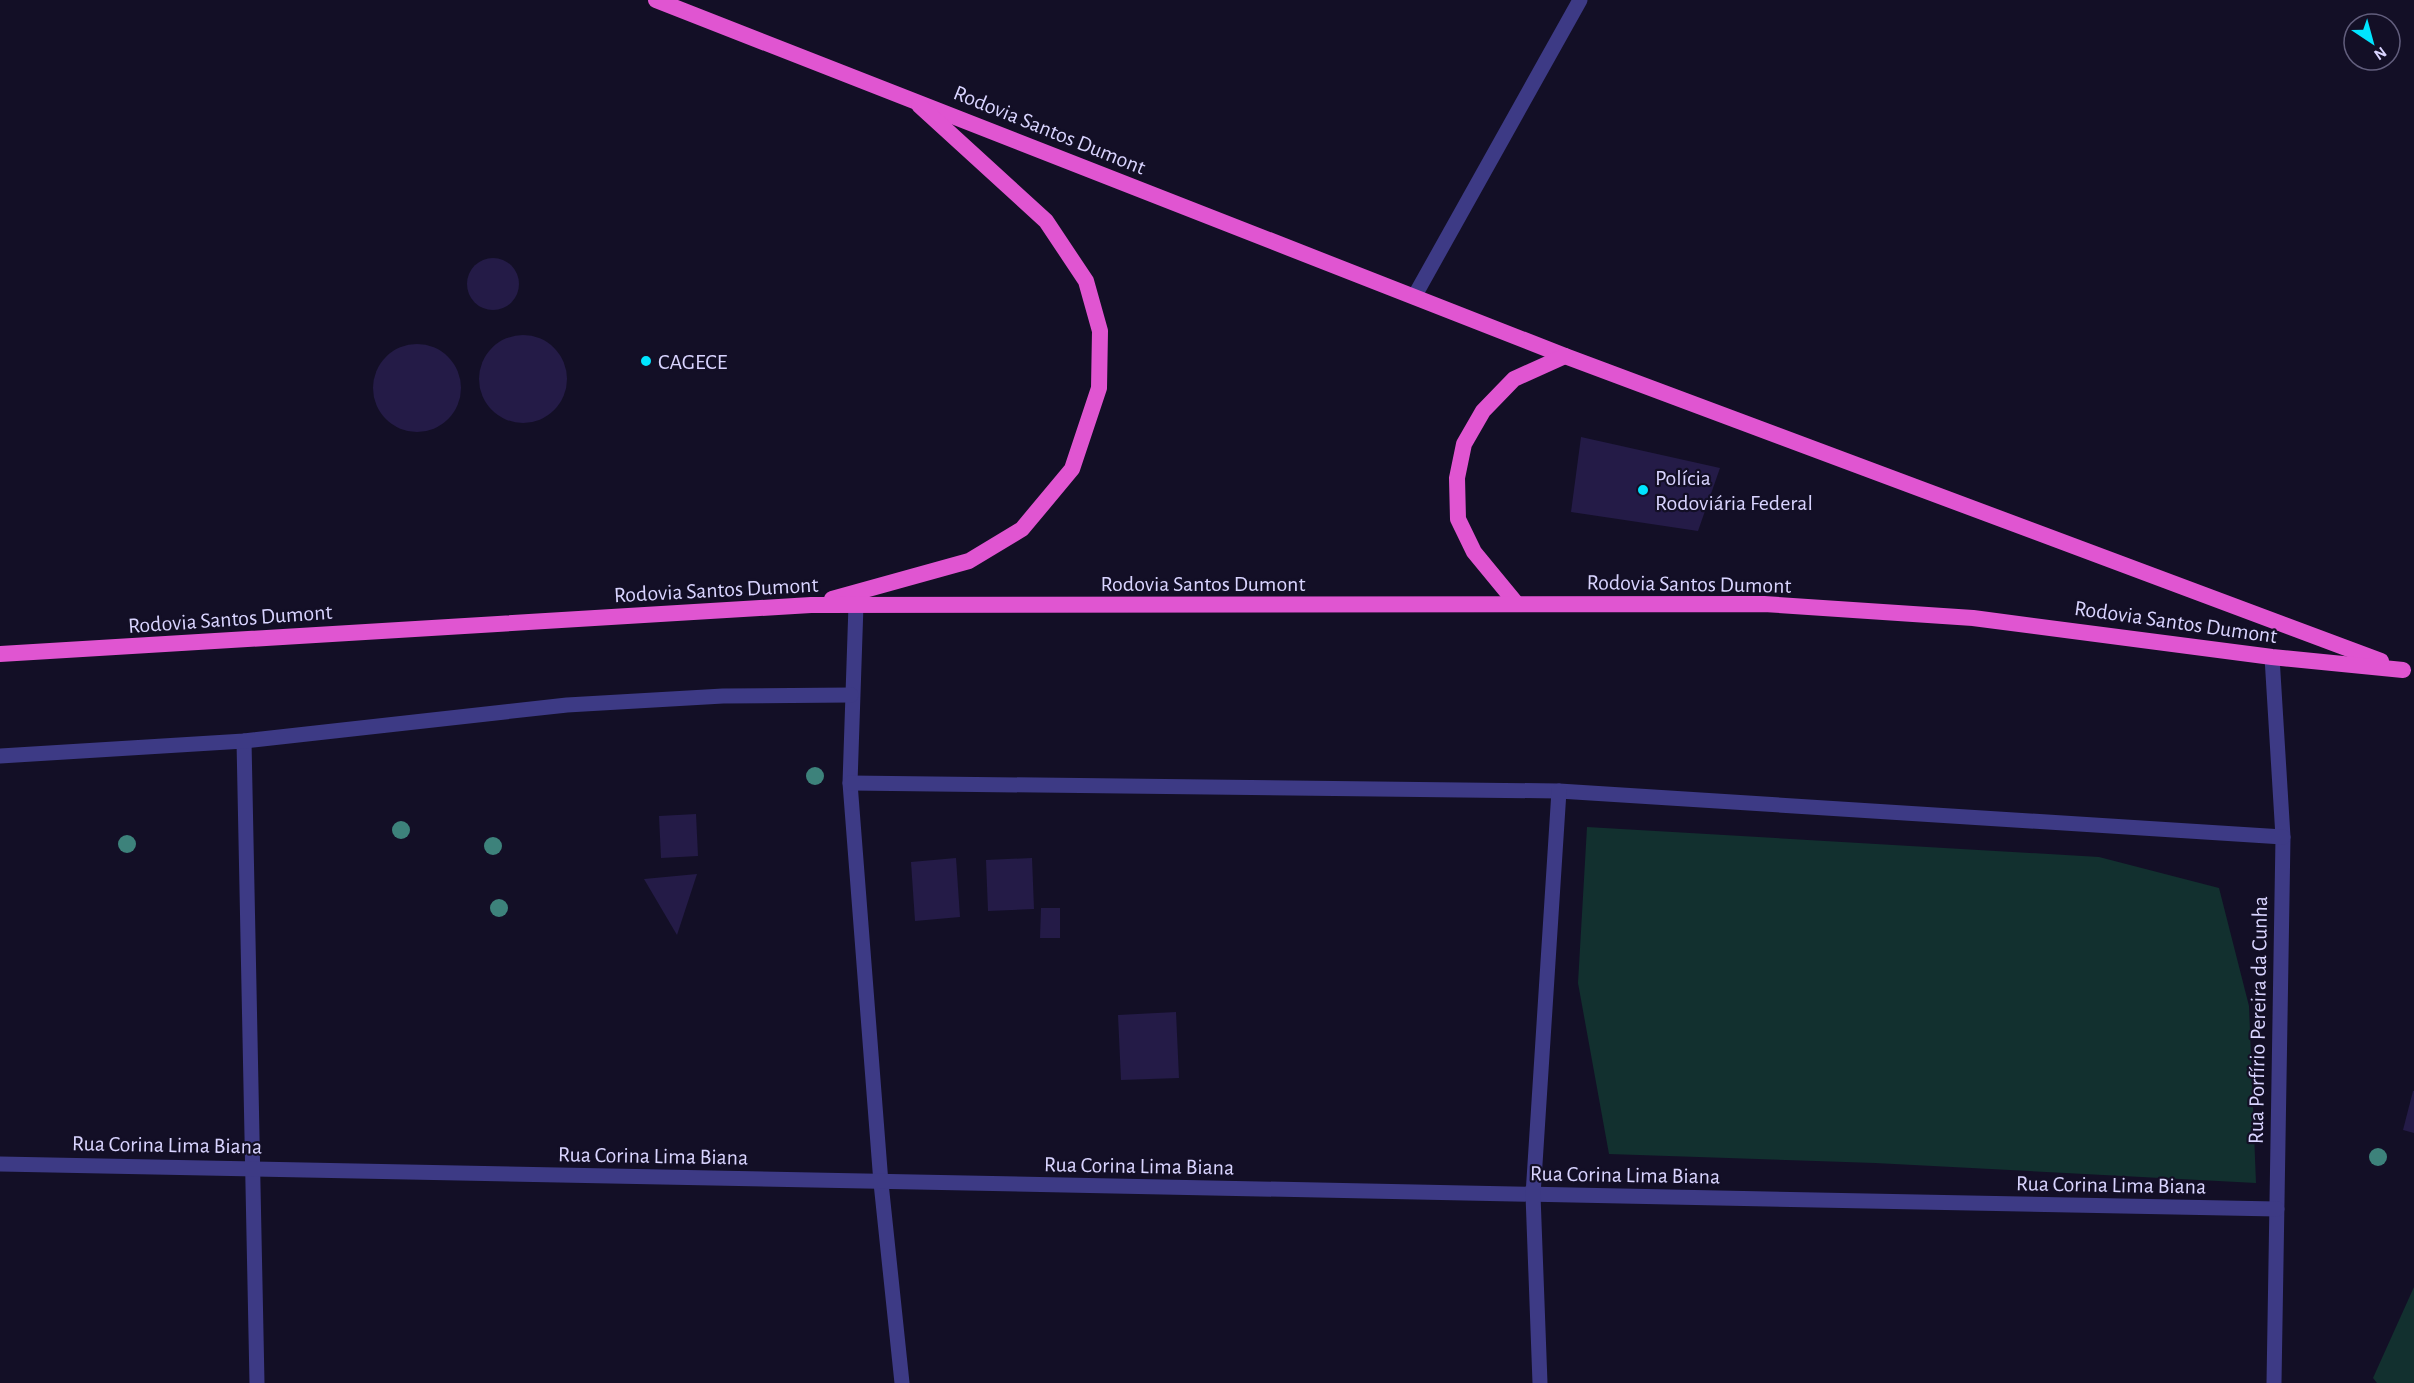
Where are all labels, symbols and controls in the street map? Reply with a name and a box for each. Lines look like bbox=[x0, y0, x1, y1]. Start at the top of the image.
north arrow bbox=[2342, 12, 2402, 72]
text: N bbox=[2371, 44, 2389, 63]
street label: Rodovia Santos Dumont bbox=[951, 81, 1149, 178]
place label: CAGECE bbox=[658, 351, 728, 373]
marker: CAGECE bbox=[639, 354, 653, 368]
place label: Polícia Rodoviária Federal bbox=[1655, 467, 1813, 514]
marker: Polícia Rodoviária Federal bbox=[1636, 483, 1650, 497]
street label: Rodovia Santos Dumont bbox=[1586, 571, 1792, 597]
street label: Rodovia Santos Dumont bbox=[1101, 573, 1305, 595]
street label: Rodovia Santos Dumont bbox=[613, 574, 819, 606]
street label: Rodovia Santos Dumont bbox=[2073, 597, 2279, 647]
street label: Rodovia Santos Dumont bbox=[127, 601, 333, 637]
street label: Rua Porfírio Pereira da Cunha bbox=[2245, 896, 2271, 1144]
street label: Rua Corina Lima Biana bbox=[72, 1132, 262, 1158]
street label: Rua Corina Lima Biana bbox=[558, 1143, 748, 1169]
street label: Rua Corina Lima Biana bbox=[1044, 1153, 1234, 1179]
street label: Rua Corina Lima Biana bbox=[1530, 1162, 1720, 1188]
street label: Rua Corina Lima Biana bbox=[2016, 1172, 2206, 1198]

